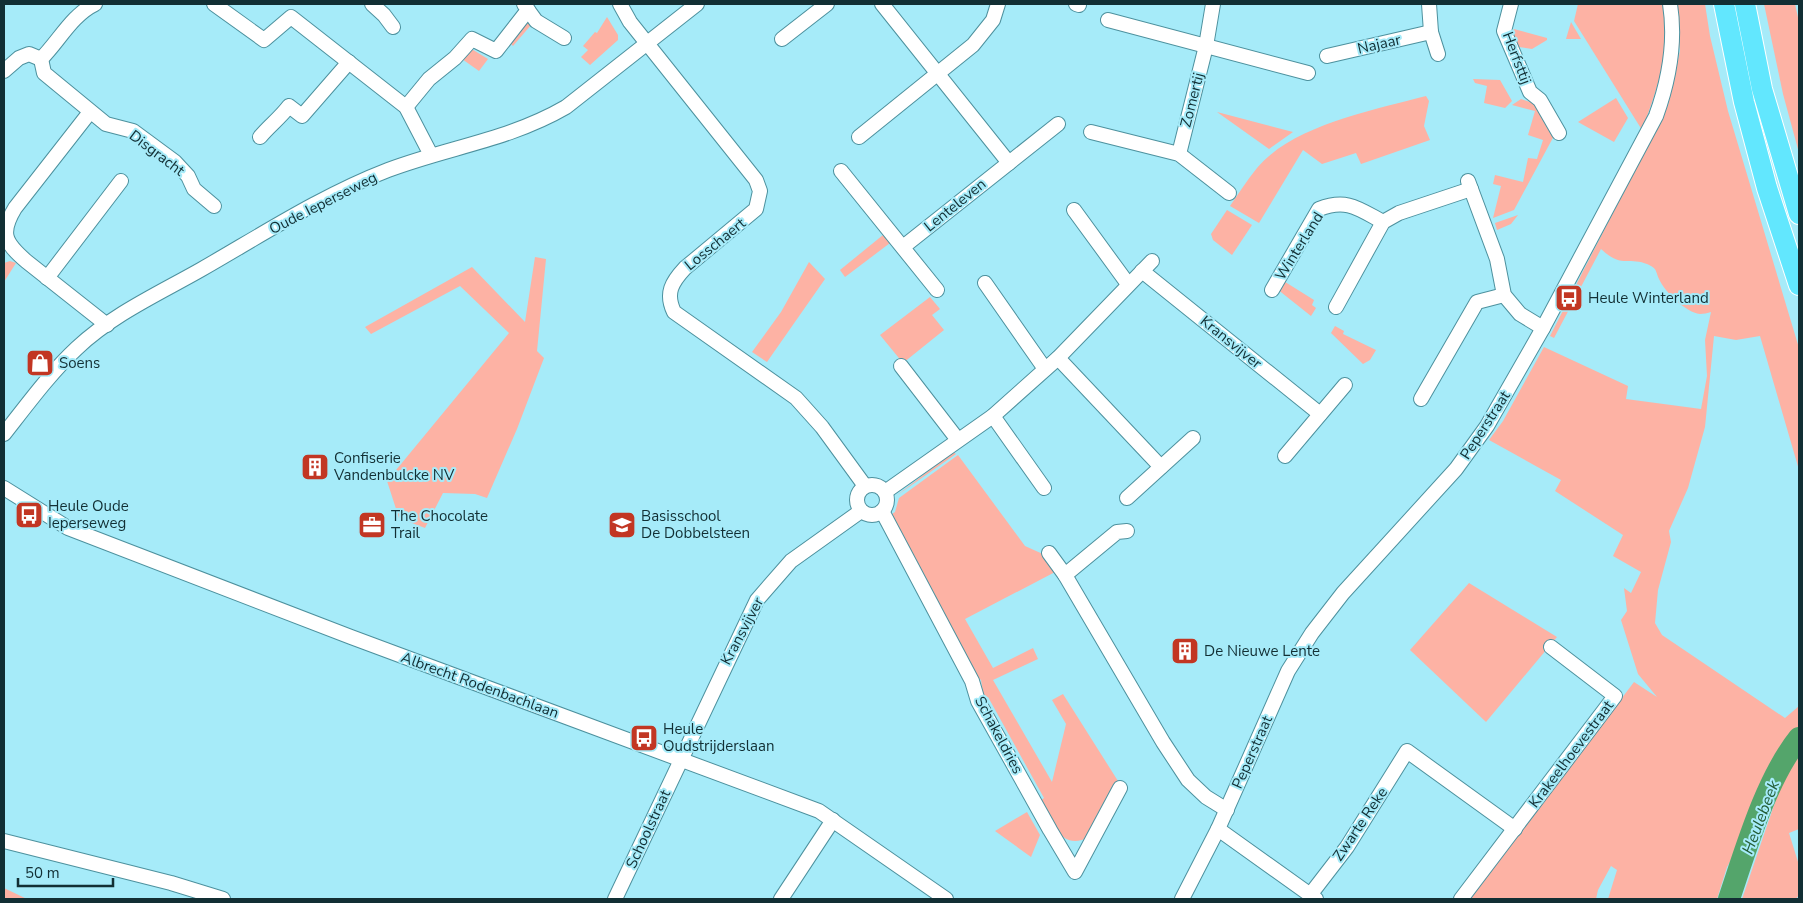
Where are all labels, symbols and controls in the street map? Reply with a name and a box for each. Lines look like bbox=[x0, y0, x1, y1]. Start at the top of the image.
street label: Najaar bbox=[1355, 29, 1403, 59]
street label: Herfsttij bbox=[1498, 29, 1536, 87]
street label: Zomertij bbox=[1176, 71, 1208, 129]
street label: Disgracht bbox=[125, 126, 189, 181]
street label: Oude Ieperseweg bbox=[266, 167, 380, 239]
street label: Lenteleven bbox=[920, 174, 990, 236]
street label: Winterland bbox=[1270, 208, 1328, 284]
street label: Losschaert bbox=[680, 213, 750, 275]
bus stop icon: Heule Winterland bbox=[1554, 283, 1584, 313]
place label: Heule Winterland bbox=[1588, 288, 1709, 308]
street label: Kransvijver bbox=[1196, 311, 1267, 373]
shop icon: Soens bbox=[25, 348, 55, 378]
place label: Soens bbox=[59, 353, 100, 373]
street label: Peperstraat bbox=[1455, 386, 1515, 463]
place label: Confiserie Vandenbulcke NV bbox=[333, 448, 455, 485]
building icon: Confiserie Vandenbulcke NV bbox=[300, 452, 330, 482]
place label: Heule Oude Ieperseweg bbox=[48, 496, 129, 533]
bus stop icon: Heule Oude Ieperseweg bbox=[14, 500, 44, 530]
place label: The Chocolate Trail bbox=[391, 506, 488, 543]
place label: Basisschool De Dobbelsteen bbox=[641, 506, 750, 543]
office icon: The Chocolate Trail bbox=[357, 510, 387, 540]
school or university icon: Basisschool De Dobbelsteen bbox=[607, 510, 637, 540]
street label: Kransvijver bbox=[716, 593, 768, 668]
building icon: De Nieuwe Lente bbox=[1170, 636, 1200, 666]
place label: De Nieuwe Lente bbox=[1204, 641, 1320, 661]
street label: Albrecht Rodenbachlaan bbox=[398, 647, 562, 723]
street label: Schakeldries bbox=[970, 693, 1028, 777]
street label: Krakeelhoevestraat bbox=[1524, 696, 1618, 812]
street label: Peperstraat bbox=[1227, 712, 1277, 792]
place label: Heule Oudstrijderslaan bbox=[663, 719, 775, 756]
bus stop icon: Heule Oudstrijderslaan bbox=[629, 723, 659, 753]
water label: Heulebeek bbox=[1737, 776, 1785, 857]
street label: Zwarte Reke bbox=[1328, 783, 1392, 865]
street label: Schoolstraat bbox=[621, 786, 675, 872]
scale bar bbox=[18, 856, 112, 888]
text: 50 m bbox=[25, 863, 60, 883]

